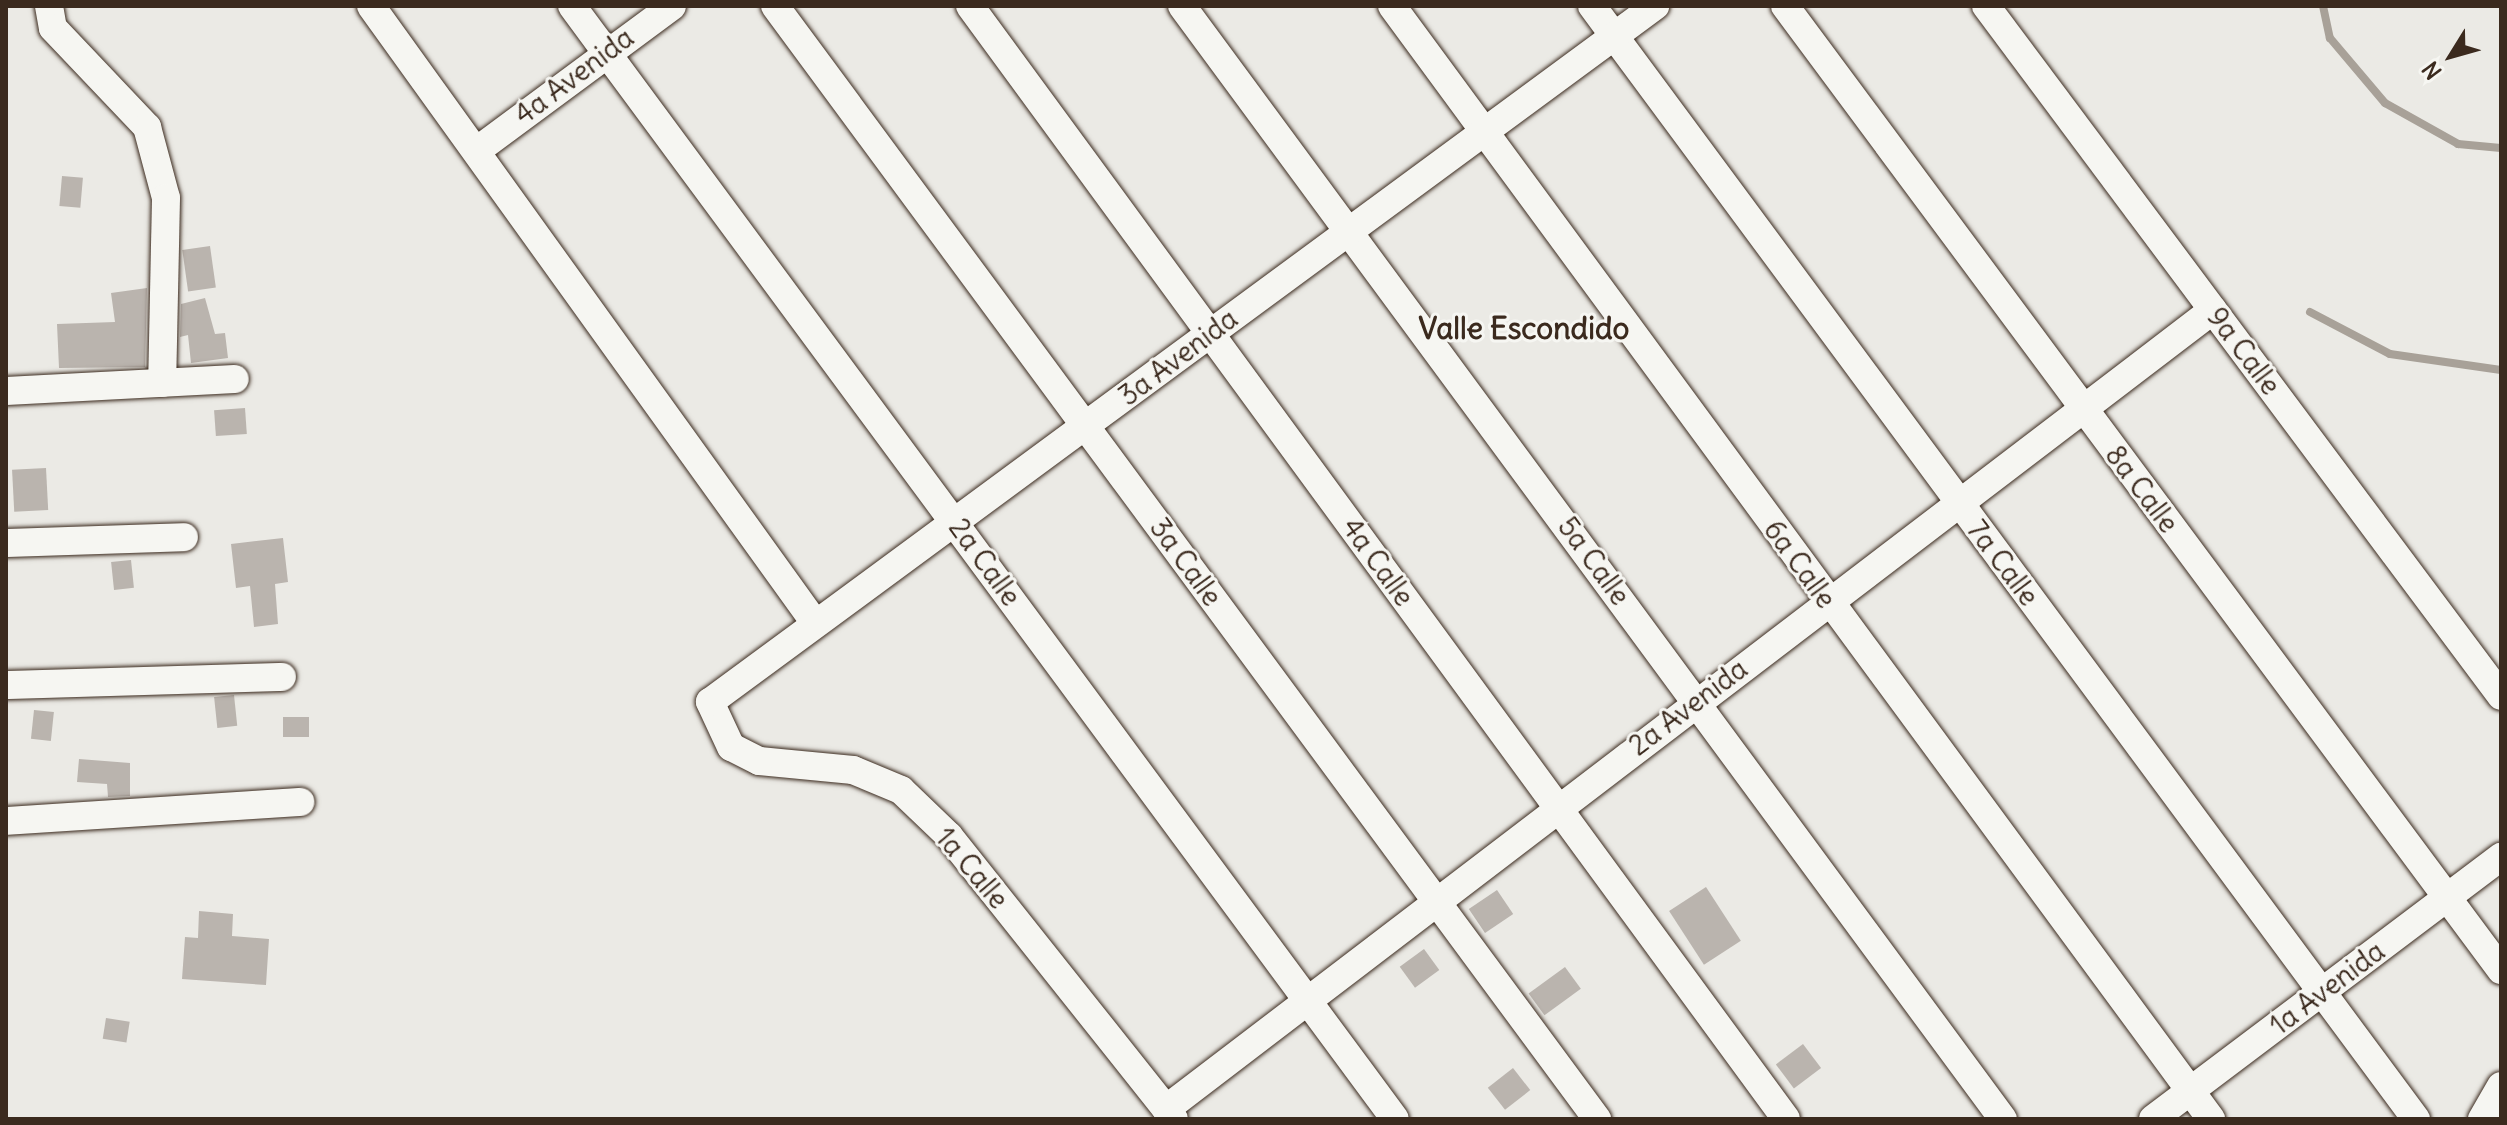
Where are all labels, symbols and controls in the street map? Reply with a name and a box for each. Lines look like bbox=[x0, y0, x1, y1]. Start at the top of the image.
north arrow bbox=[2411, 16, 2491, 96]
street label: 4a Avenida bbox=[508, 20, 640, 132]
text: N bbox=[2416, 56, 2448, 85]
street label: 3a Avenida bbox=[1112, 301, 1244, 413]
street label: 9a Calle bbox=[2200, 301, 2288, 401]
district label: Valle Escondido bbox=[1419, 310, 1629, 346]
street label: 8a Calle bbox=[2098, 439, 2186, 539]
street label: 5a Calle bbox=[1551, 510, 1637, 612]
street label: 4a Calle bbox=[1335, 511, 1421, 613]
street label: 2a Calle bbox=[942, 512, 1028, 612]
street label: 3a Calle bbox=[1143, 512, 1229, 612]
street label: 6a Calle bbox=[1757, 513, 1843, 615]
street label: 7a Calle bbox=[1960, 514, 2046, 612]
street label: 2a Avenida bbox=[1622, 652, 1754, 762]
street label: 1a Calle bbox=[928, 821, 1016, 915]
street label: 1a Avenida bbox=[2263, 934, 2391, 1042]

